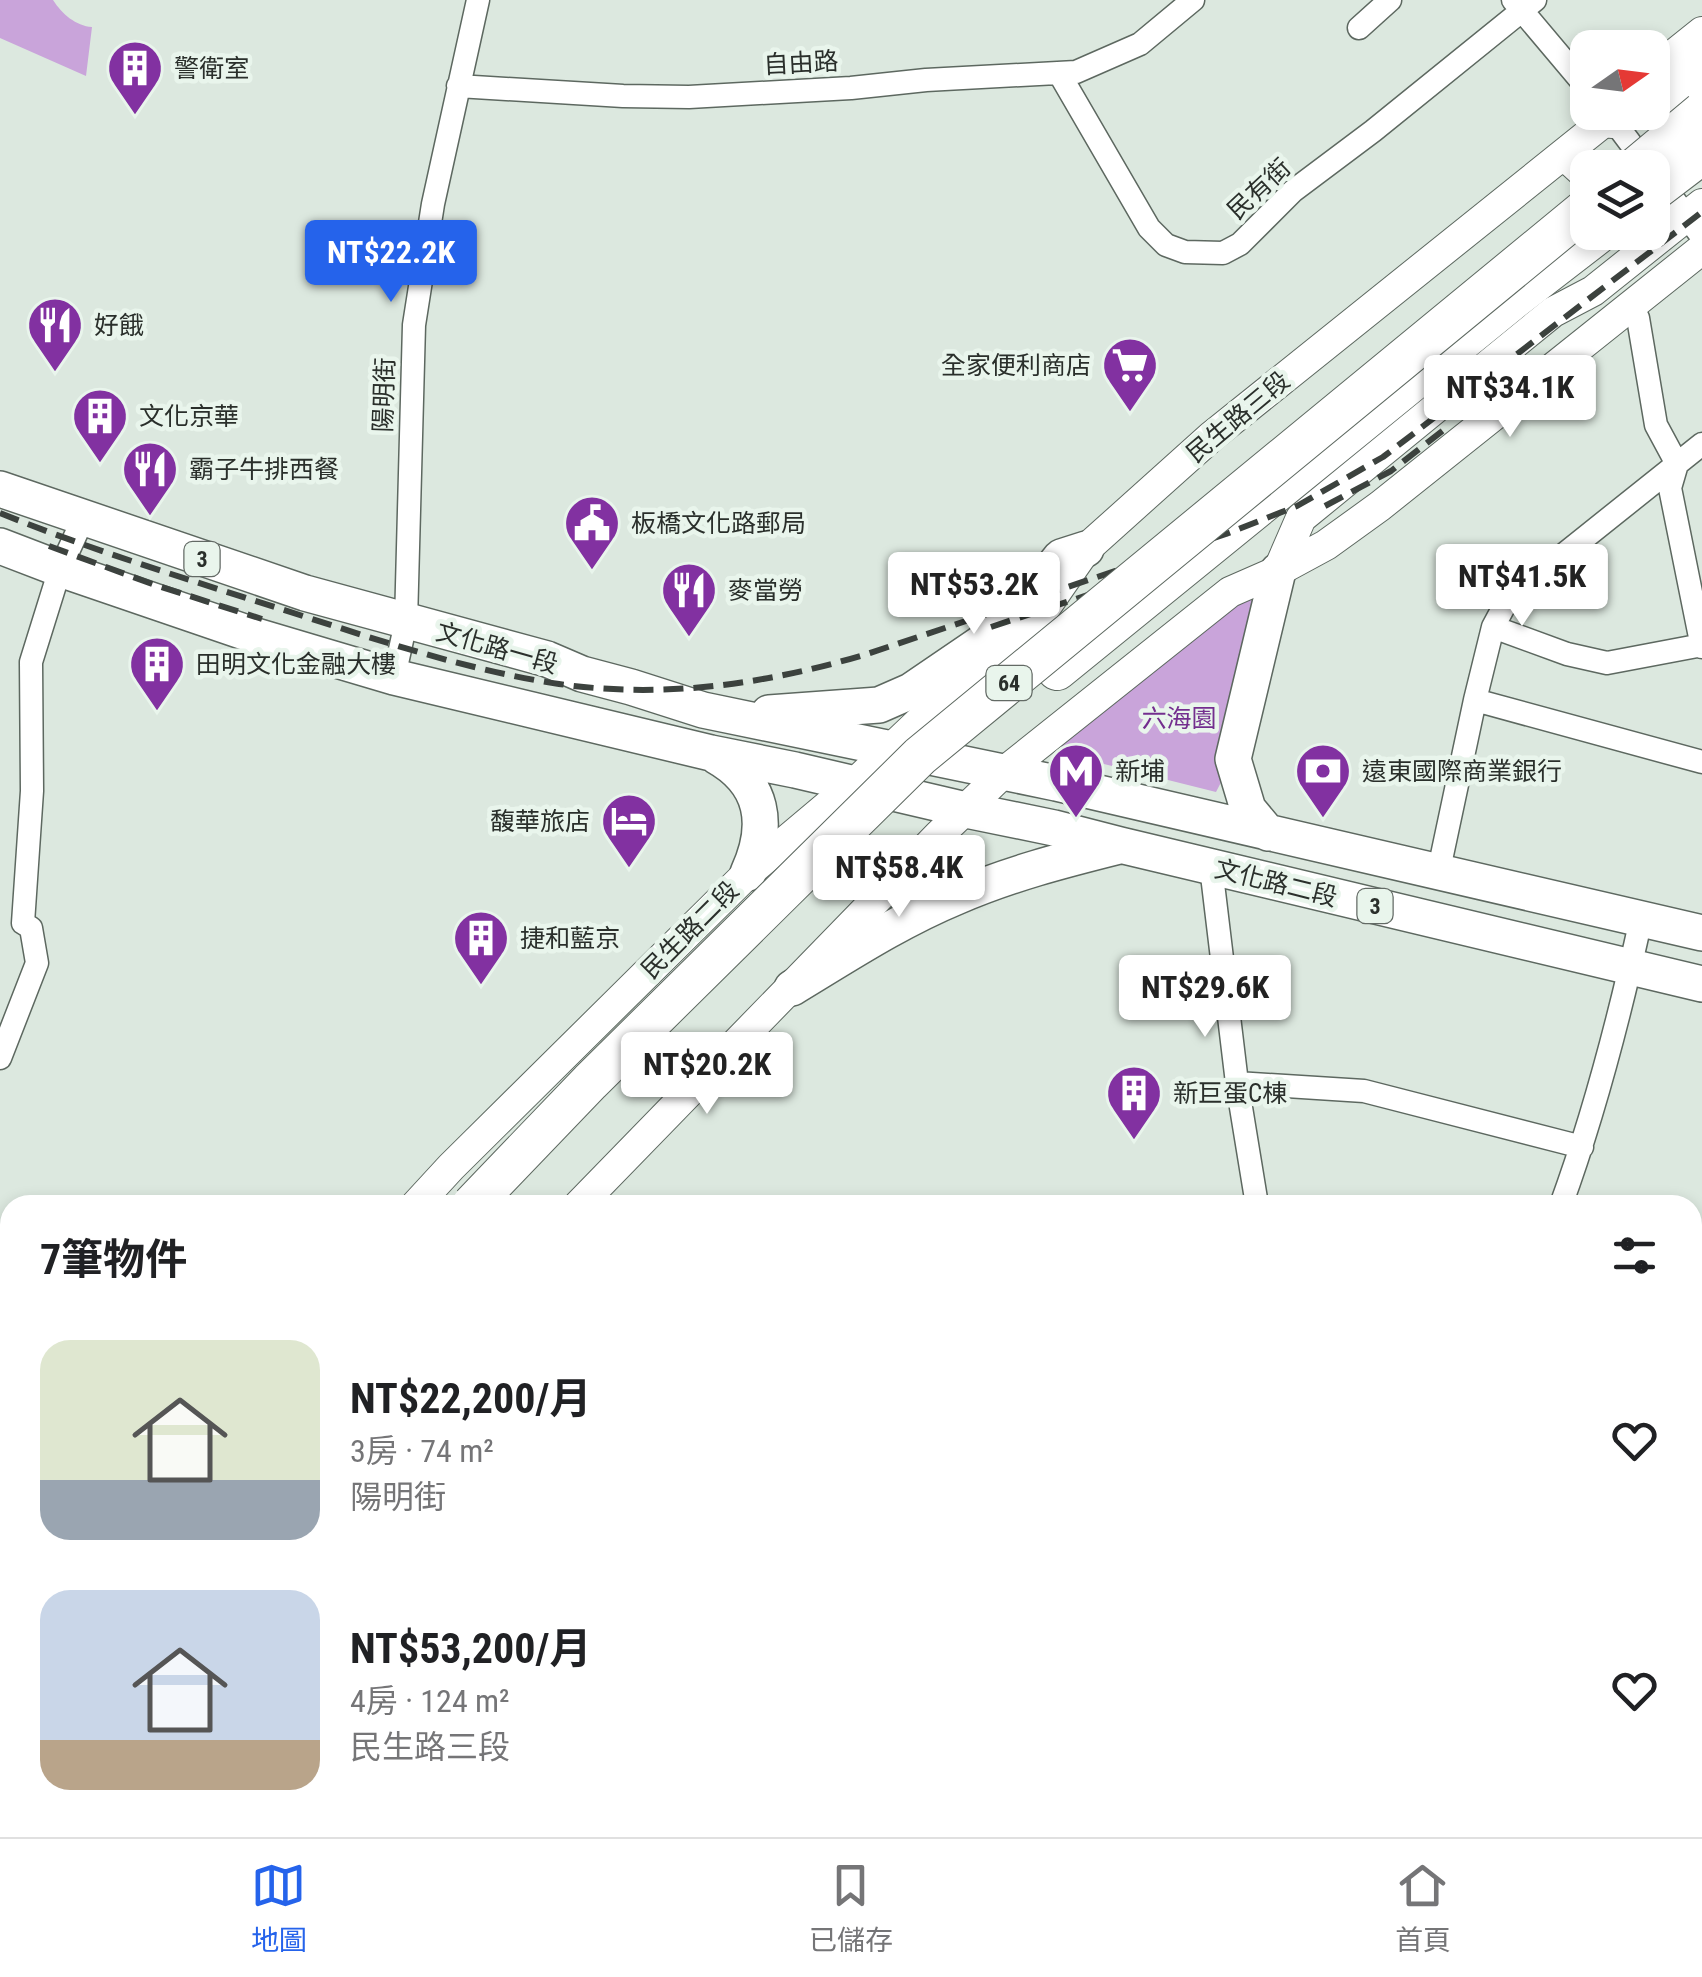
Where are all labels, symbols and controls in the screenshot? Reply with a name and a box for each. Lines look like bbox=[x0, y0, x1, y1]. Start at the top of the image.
north arrow bbox=[1570, 30, 1670, 130]
map controls bbox=[1570, 30, 1670, 250]
building icon: 警衛室 bbox=[105, 38, 165, 117]
street label: 自由路 bbox=[763, 47, 839, 79]
place label: 警衛室 bbox=[174, 54, 249, 83]
button: layers bbox=[1570, 150, 1670, 250]
street label: 民有街 bbox=[1222, 153, 1296, 225]
pin: NT$22.2K bbox=[288, 220, 494, 305]
text: NT$22.2K bbox=[327, 233, 455, 271]
restaurant icon: 好餓 bbox=[25, 295, 85, 374]
place label: 好餓 bbox=[94, 311, 144, 340]
supermarket icon: 全家便利商店 bbox=[1100, 335, 1160, 414]
place label: 全家便利商店 bbox=[941, 351, 1091, 380]
pin: NT$34.1K bbox=[1407, 355, 1613, 440]
street label: 陽明街 bbox=[368, 357, 400, 433]
street label: 民生路三段 bbox=[1181, 366, 1295, 468]
text: NT$34.1K bbox=[1446, 368, 1574, 406]
building icon: 文化京華 bbox=[70, 386, 130, 465]
place label: 文化京華 bbox=[139, 402, 239, 431]
restaurant icon: 霸子牛排西餐 bbox=[120, 439, 180, 518]
place label: 霸子牛排西餐 bbox=[189, 455, 339, 484]
public building icon: 板橋文化路郵局 bbox=[562, 493, 622, 572]
place label: 板橋文化路郵局 bbox=[631, 509, 806, 538]
road number: 3 bbox=[184, 542, 220, 576]
pin: NT$41.5K bbox=[1419, 544, 1625, 629]
pin: NT$53.2K bbox=[871, 552, 1077, 637]
text: NT$41.5K bbox=[1458, 557, 1586, 595]
restaurant icon: 麥當勞 bbox=[659, 560, 719, 639]
text: NT$53.2K bbox=[910, 565, 1038, 603]
place label: 麥當勞 bbox=[728, 576, 803, 605]
street label: 文化路一段 bbox=[433, 617, 561, 679]
building icon: 田明文化金融大樓 bbox=[127, 634, 187, 713]
place label: 田明文化金融大樓 bbox=[196, 650, 396, 679]
road number: 64 bbox=[986, 666, 1032, 700]
park label: 六海園 bbox=[1141, 704, 1217, 733]
metro station icon: 新埔 bbox=[1046, 741, 1106, 820]
bank icon: 遠東國際商業銀行 bbox=[1293, 741, 1353, 820]
place label: 新埔 bbox=[1115, 757, 1165, 786]
place label: 遠東國際商業銀行 bbox=[1362, 757, 1562, 786]
hotel icon: 馥華旅店 bbox=[599, 791, 659, 870]
place label: 馥華旅店 bbox=[490, 807, 590, 836]
pin: NT$58.4K bbox=[796, 835, 1002, 920]
text: NT$58.4K bbox=[835, 848, 963, 886]
street label: 文化路二段 bbox=[1212, 854, 1340, 912]
street label: 民生路二段 bbox=[636, 876, 744, 984]
road number: 3 bbox=[1358, 889, 1392, 923]
building icon: 捷和藍京 bbox=[451, 908, 511, 987]
place label: 捷和藍京 bbox=[520, 924, 620, 953]
pin: NT$29.6K bbox=[1102, 955, 1308, 1040]
text: NT$29.6K bbox=[1141, 968, 1269, 1006]
pin: NT$20.2K bbox=[604, 1032, 810, 1117]
text: NT$20.2K bbox=[643, 1045, 771, 1083]
building icon: 新巨蛋C棟 bbox=[1104, 1063, 1164, 1142]
place label: 新巨蛋C棟 bbox=[1173, 1079, 1287, 1108]
icon: filters bbox=[1607, 1228, 1662, 1283]
text: 7筆物件 bbox=[40, 1235, 187, 1284]
text: NT$22,200/月 bbox=[350, 1374, 591, 1423]
icon: home bbox=[120, 1380, 240, 1500]
icon: heart bbox=[1607, 1413, 1662, 1468]
text: 3房 · 74 m² bbox=[350, 1432, 494, 1470]
text: 陽明街 bbox=[350, 1478, 446, 1516]
text: NT$53,200/月 bbox=[350, 1624, 591, 1673]
icon: home bbox=[120, 1630, 240, 1750]
icon: heart bbox=[1607, 1663, 1662, 1718]
text: 4房 · 124 m² bbox=[350, 1682, 510, 1720]
text: 民生路三段 bbox=[350, 1728, 510, 1766]
tab: 地圖 bbox=[251, 1858, 307, 1958]
tab: 已儲存 bbox=[809, 1858, 893, 1958]
tab: 首頁 bbox=[1395, 1858, 1451, 1958]

